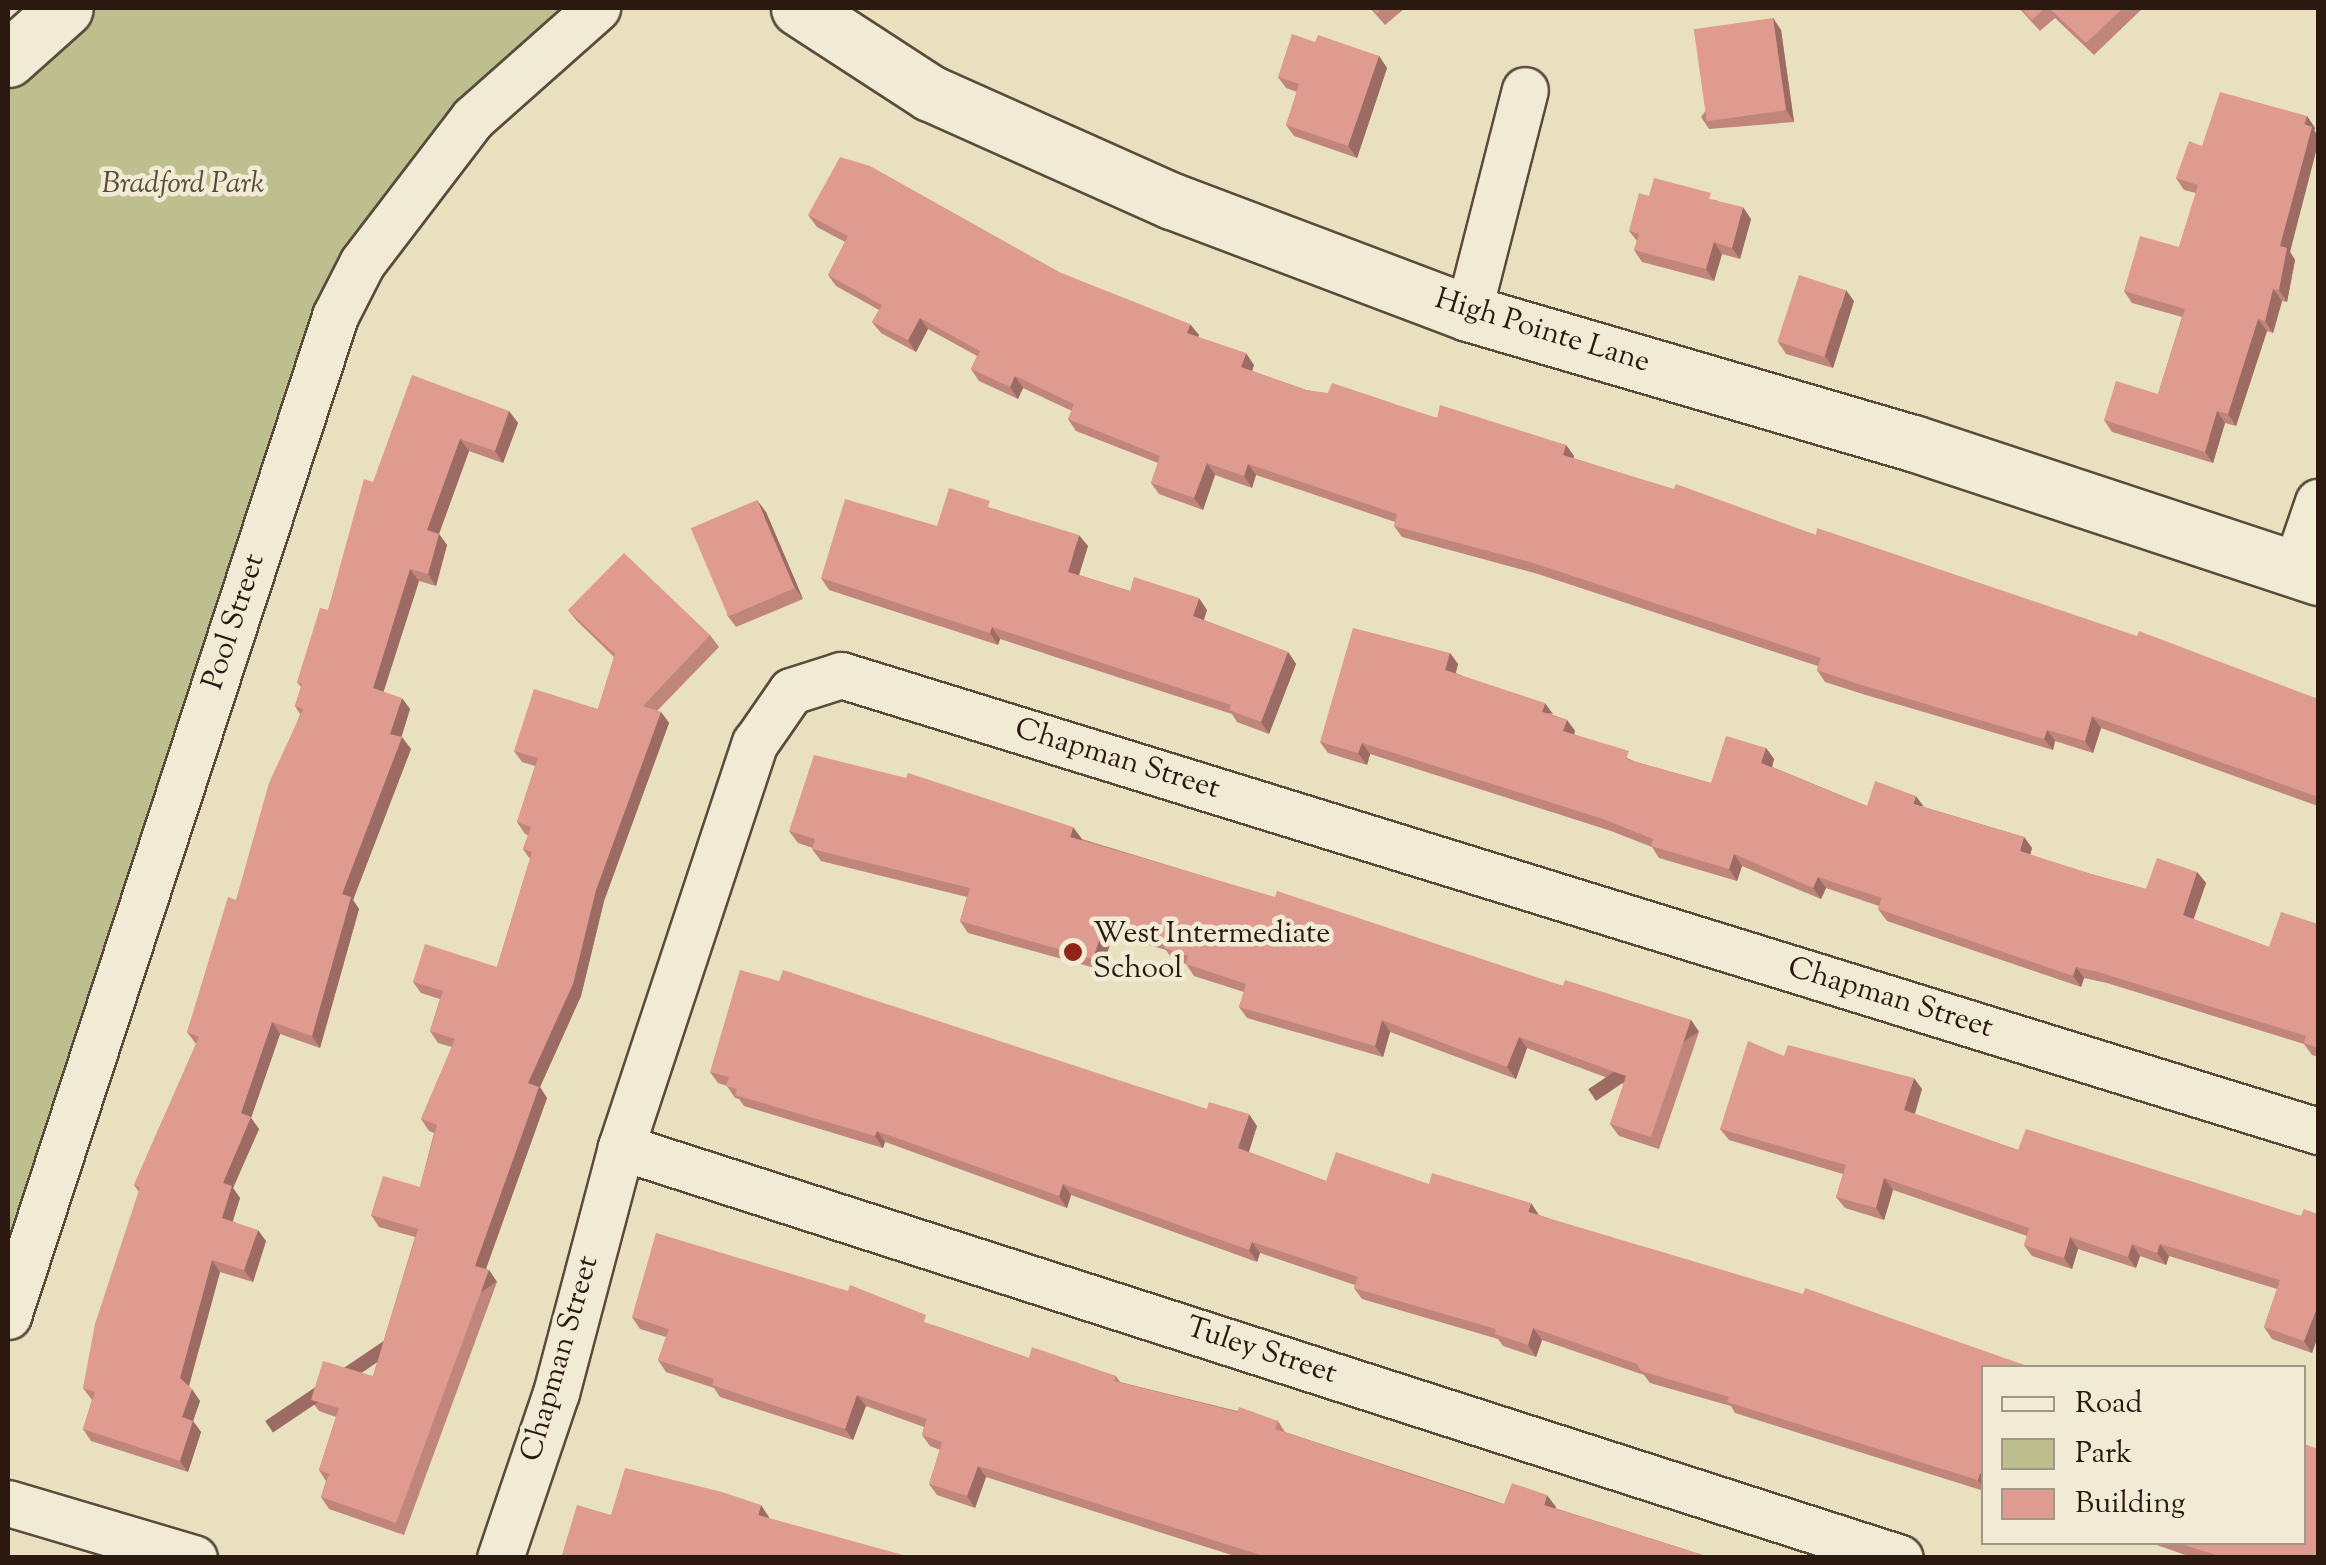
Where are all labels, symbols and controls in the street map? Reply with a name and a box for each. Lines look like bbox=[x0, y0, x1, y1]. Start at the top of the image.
park label: Bradford Park bbox=[102, 167, 264, 203]
street label: High Pointe Lane bbox=[1430, 282, 1654, 382]
street label: Pool Street bbox=[196, 550, 274, 694]
street label: Chapman Street bbox=[1010, 712, 1224, 808]
place label: West Intermediate School bbox=[1093, 917, 1330, 988]
marker: West Intermediate School bbox=[1062, 941, 1084, 963]
street label: Chapman Street bbox=[1783, 951, 1997, 1047]
street label: Chapman Street bbox=[514, 1252, 608, 1466]
street label: Tuley Street bbox=[1181, 1311, 1341, 1393]
legend bbox=[1981, 1365, 2306, 1545]
text: Road bbox=[2075, 1383, 2142, 1426]
text: Park bbox=[2075, 1433, 2132, 1476]
text: Building bbox=[2075, 1483, 2185, 1526]

